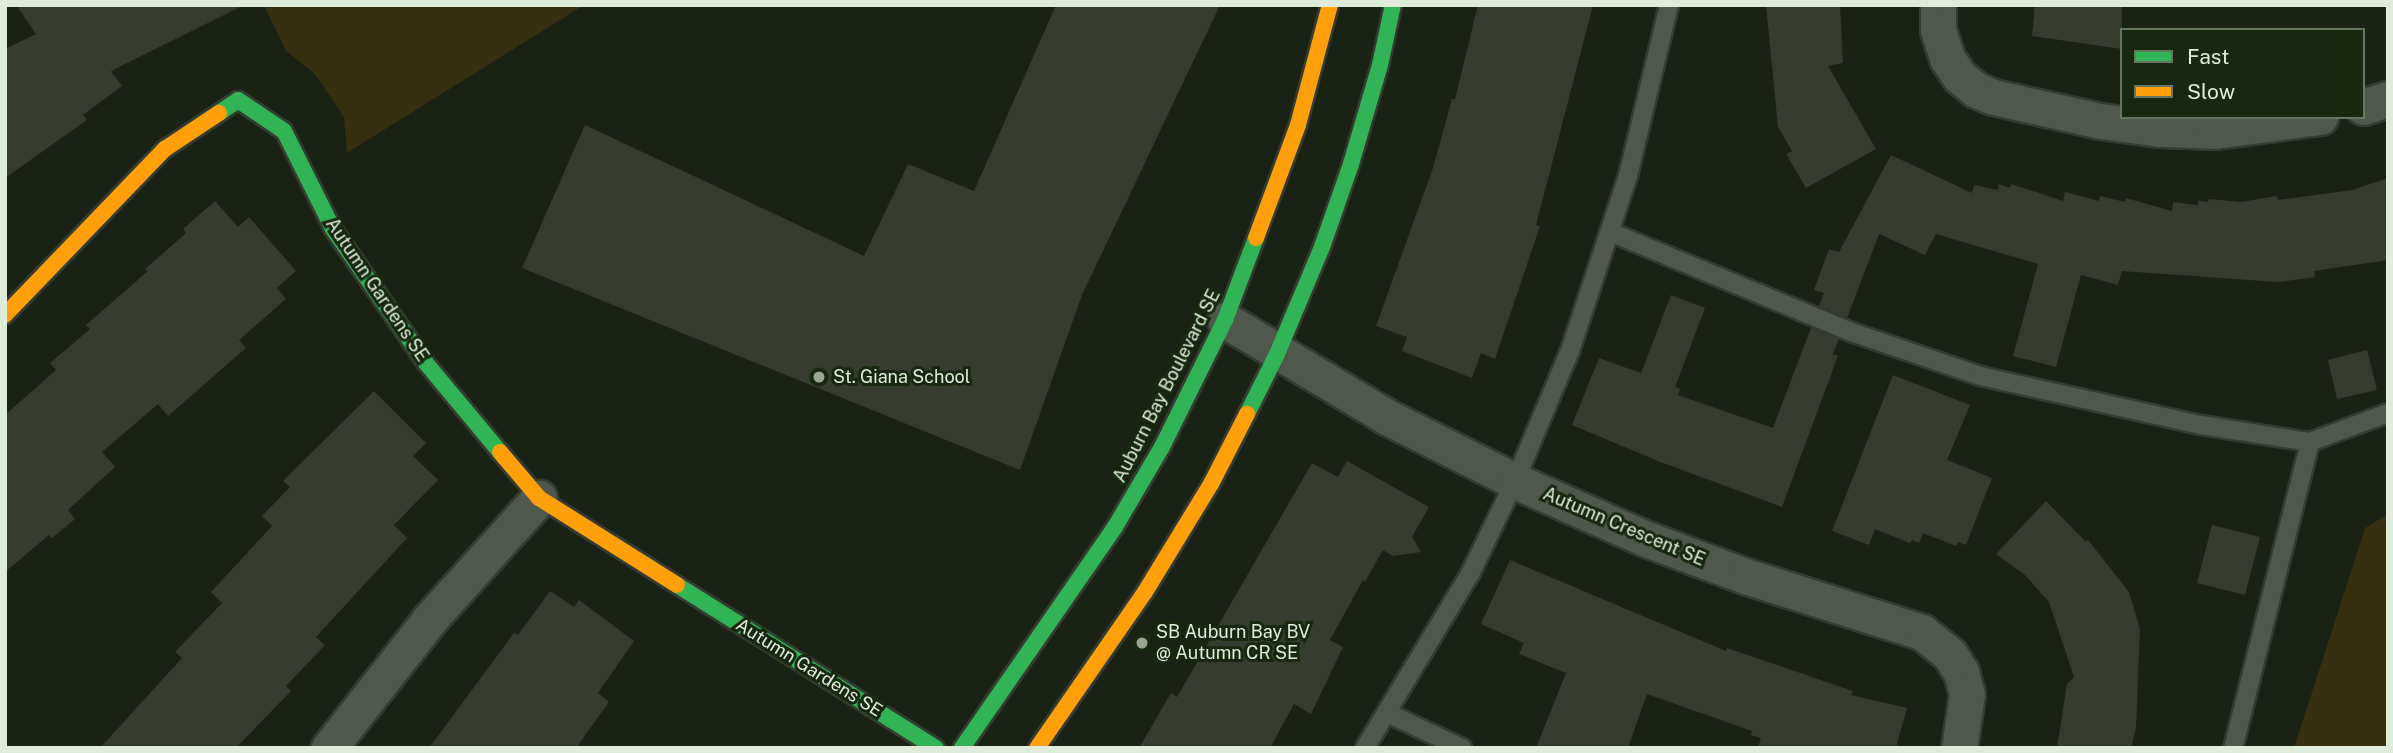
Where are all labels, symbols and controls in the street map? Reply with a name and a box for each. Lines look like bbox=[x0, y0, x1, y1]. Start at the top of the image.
legend bbox=[2120, 28, 2365, 119]
text: Fast bbox=[2187, 44, 2229, 69]
text: Slow bbox=[2187, 79, 2235, 104]
street label: Autumn Gardens SE bbox=[321, 214, 433, 366]
street label: Auburn Bay Boulevard SE bbox=[1109, 286, 1225, 486]
place label: St. Giana School bbox=[833, 366, 970, 388]
marker: St. Giana School bbox=[811, 369, 827, 385]
street label: Autumn Crescent SE bbox=[1540, 483, 1708, 571]
street label: Autumn Gardens SE bbox=[732, 614, 886, 722]
place label: SB Auburn Bay BV @ Autumn CR SE bbox=[1156, 622, 1310, 664]
marker: SB Auburn Bay BV @ Autumn CR SE bbox=[1134, 635, 1150, 651]

